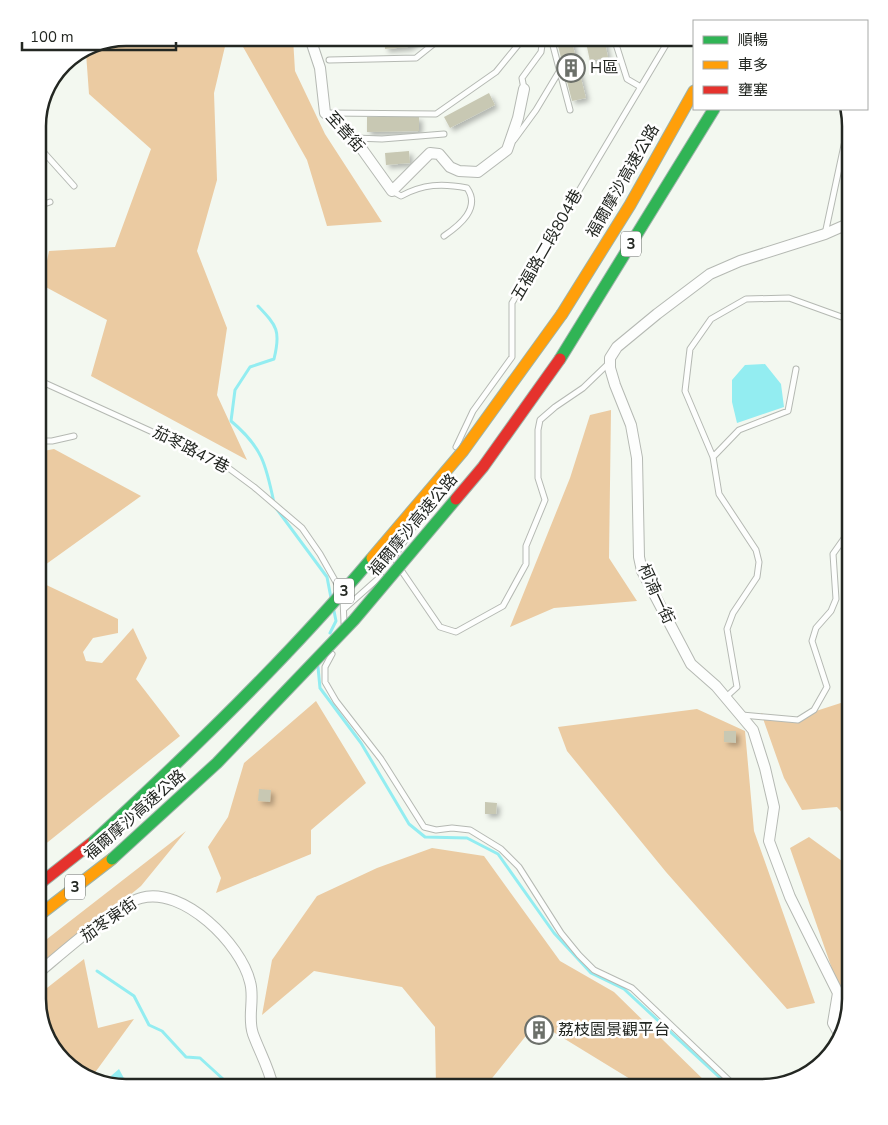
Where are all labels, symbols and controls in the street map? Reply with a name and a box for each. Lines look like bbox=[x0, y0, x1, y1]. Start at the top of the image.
scale bar bbox=[22, 20, 176, 52]
legend bbox=[693, 20, 868, 110]
text: 100 m bbox=[30, 27, 74, 47]
text: 順暢 bbox=[738, 30, 768, 50]
building icon: H區 bbox=[556, 53, 586, 83]
text: 車多 bbox=[738, 55, 768, 75]
place label: H區 bbox=[590, 57, 618, 79]
text: 壅塞 bbox=[738, 80, 768, 100]
street label: 至善街 bbox=[321, 107, 369, 157]
street label: 福爾摩沙高速公路 bbox=[581, 120, 665, 242]
street label: 五福路二段804巷 bbox=[506, 185, 588, 305]
road number: 3 bbox=[621, 232, 641, 256]
street label: 茄苳路47巷 bbox=[149, 421, 233, 479]
street label: 福爾摩沙高速公路 bbox=[363, 469, 463, 581]
street label: 柯湳一街 bbox=[633, 560, 679, 628]
road number: 3 bbox=[334, 578, 354, 604]
street label: 福爾摩沙高速公路 bbox=[79, 765, 191, 865]
road number: 3 bbox=[65, 874, 85, 900]
street label: 茄苳東街 bbox=[76, 893, 142, 947]
building icon: 荔枝園景觀平台 bbox=[524, 1015, 554, 1045]
place label: 荔枝園景觀平台 bbox=[558, 1019, 670, 1041]

